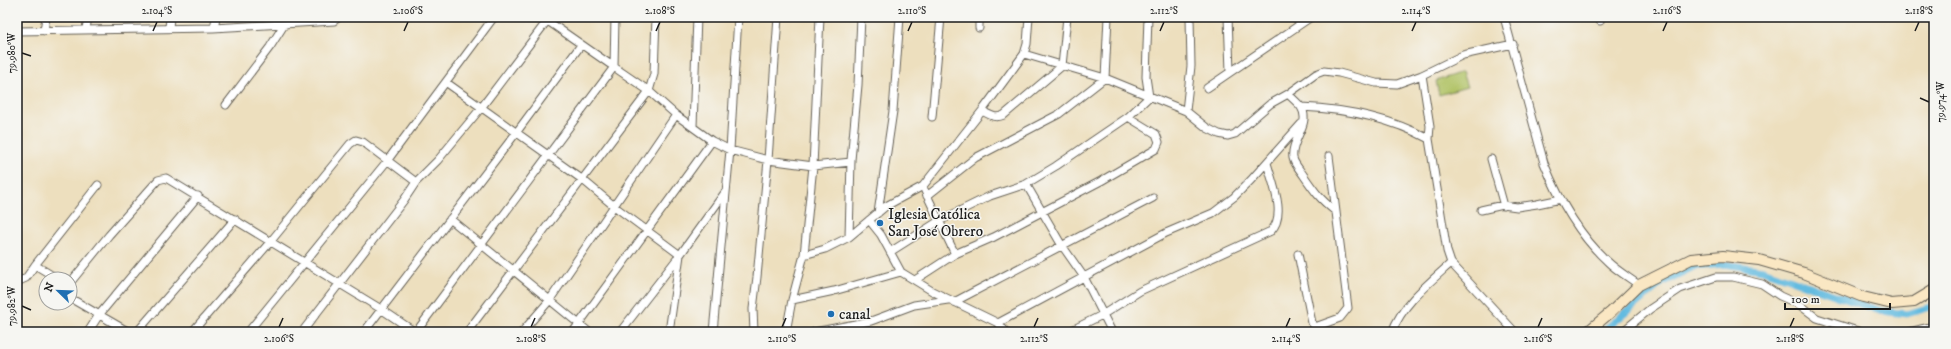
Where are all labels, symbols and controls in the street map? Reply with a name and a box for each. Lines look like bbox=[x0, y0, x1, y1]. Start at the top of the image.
text: 2.104°S bbox=[142, 5, 172, 17]
text: 2.106°S bbox=[393, 5, 423, 17]
text: 2.108°S bbox=[645, 5, 675, 17]
text: 2.110°S bbox=[898, 5, 926, 17]
text: 2.112°S bbox=[1150, 5, 1178, 17]
text: 2.114°S bbox=[1402, 5, 1430, 17]
text: 2.116°S bbox=[1653, 5, 1681, 17]
text: 2.118°S bbox=[1905, 5, 1933, 17]
text: 79.980°W bbox=[6, 32, 18, 73]
text: 79.974°W bbox=[1935, 81, 1947, 122]
place label: Iglesia Católica San José Obrero bbox=[888, 205, 983, 241]
marker: Iglesia Católica San José Obrero bbox=[875, 218, 885, 228]
north arrow bbox=[38, 271, 78, 311]
text: N bbox=[42, 281, 58, 294]
text: 79.982°W bbox=[6, 285, 18, 326]
scale bar bbox=[1785, 285, 1890, 311]
text: 100 m bbox=[1791, 292, 1820, 307]
place label: canal bbox=[839, 305, 871, 324]
marker: canal bbox=[826, 309, 836, 319]
text: 2.106°S bbox=[264, 333, 294, 345]
text: 2.108°S bbox=[516, 333, 546, 345]
text: 2.110°S bbox=[768, 333, 796, 345]
text: 2.112°S bbox=[1020, 333, 1048, 345]
text: 2.114°S bbox=[1272, 333, 1300, 345]
text: 2.116°S bbox=[1524, 333, 1552, 345]
text: 2.118°S bbox=[1776, 333, 1804, 345]

